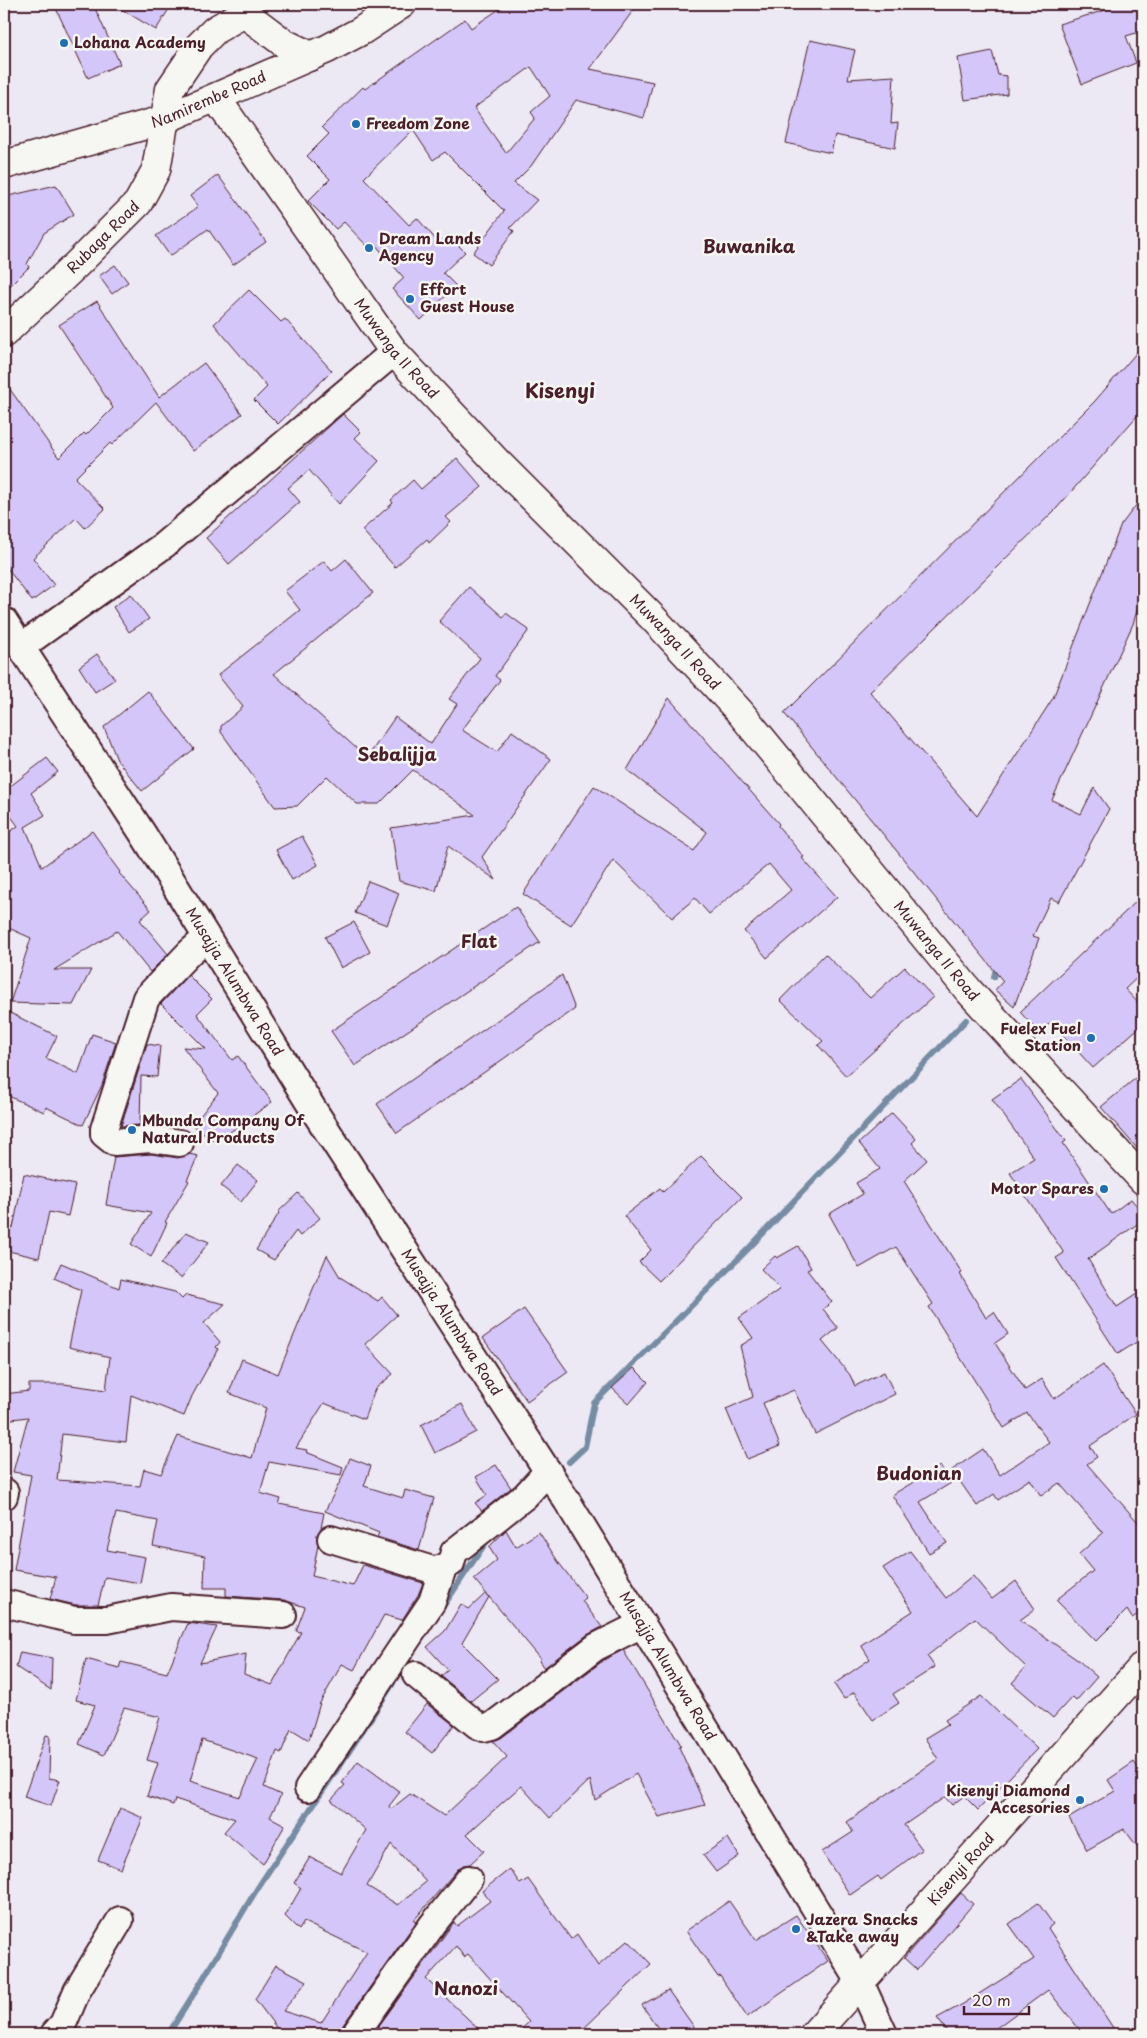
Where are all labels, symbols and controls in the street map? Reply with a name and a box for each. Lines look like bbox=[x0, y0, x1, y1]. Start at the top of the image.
place label: Lohana Academy bbox=[74, 30, 206, 53]
marker: Lohana Academy bbox=[58, 37, 70, 49]
street label: Namirembe Road bbox=[148, 64, 269, 133]
place label: Freedom Zone bbox=[366, 111, 470, 134]
marker: Freedom Zone bbox=[350, 118, 362, 130]
street label: Rubaga Road bbox=[61, 195, 144, 278]
place label: Dream Lands Agency bbox=[379, 226, 481, 266]
district label: Buwanika bbox=[703, 232, 796, 259]
marker: Dream Lands Agency bbox=[363, 242, 375, 254]
place label: Effort Guest House bbox=[420, 277, 514, 317]
street label: Muwanga II Road bbox=[349, 293, 445, 403]
marker: Effort Guest House bbox=[404, 293, 416, 305]
district label: Kisenyi bbox=[525, 375, 595, 405]
street label: Muwanga II Road bbox=[625, 588, 727, 694]
district label: Sebalijja bbox=[357, 740, 437, 767]
street label: Muwanga II Road bbox=[889, 895, 986, 1006]
street label: Musajja Alumbwa Road bbox=[181, 902, 290, 1060]
district label: Flat bbox=[461, 927, 498, 954]
place label: Fuelex Fuel Station bbox=[1000, 1016, 1081, 1056]
marker: Fuelex Fuel Station bbox=[1085, 1032, 1097, 1044]
place label: Mbunda Company Of Natural Products bbox=[142, 1108, 306, 1148]
marker: Mbunda Company Of Natural Products bbox=[126, 1124, 138, 1136]
place label: Motor Spares bbox=[991, 1176, 1094, 1199]
marker: Motor Spares bbox=[1098, 1183, 1110, 1195]
street label: Musajja Alumbwa Road bbox=[396, 1244, 509, 1400]
district label: Budonian bbox=[876, 1459, 962, 1486]
street label: Musajja Alumbwa Road bbox=[614, 1586, 723, 1744]
place label: Kisenyi Diamond Accesories bbox=[946, 1778, 1070, 1818]
marker: Kisenyi Diamond Accesories bbox=[1074, 1794, 1086, 1806]
street label: Kisenyi Road bbox=[921, 1827, 999, 1910]
place label: Jazera Snacks &Take away bbox=[806, 1907, 918, 1947]
marker: Jazera Snacks &Take away bbox=[790, 1923, 802, 1935]
district label: Nanozi bbox=[434, 1974, 498, 2001]
scale bar bbox=[964, 1983, 1030, 2015]
text: 20 m bbox=[972, 1988, 1011, 2011]

